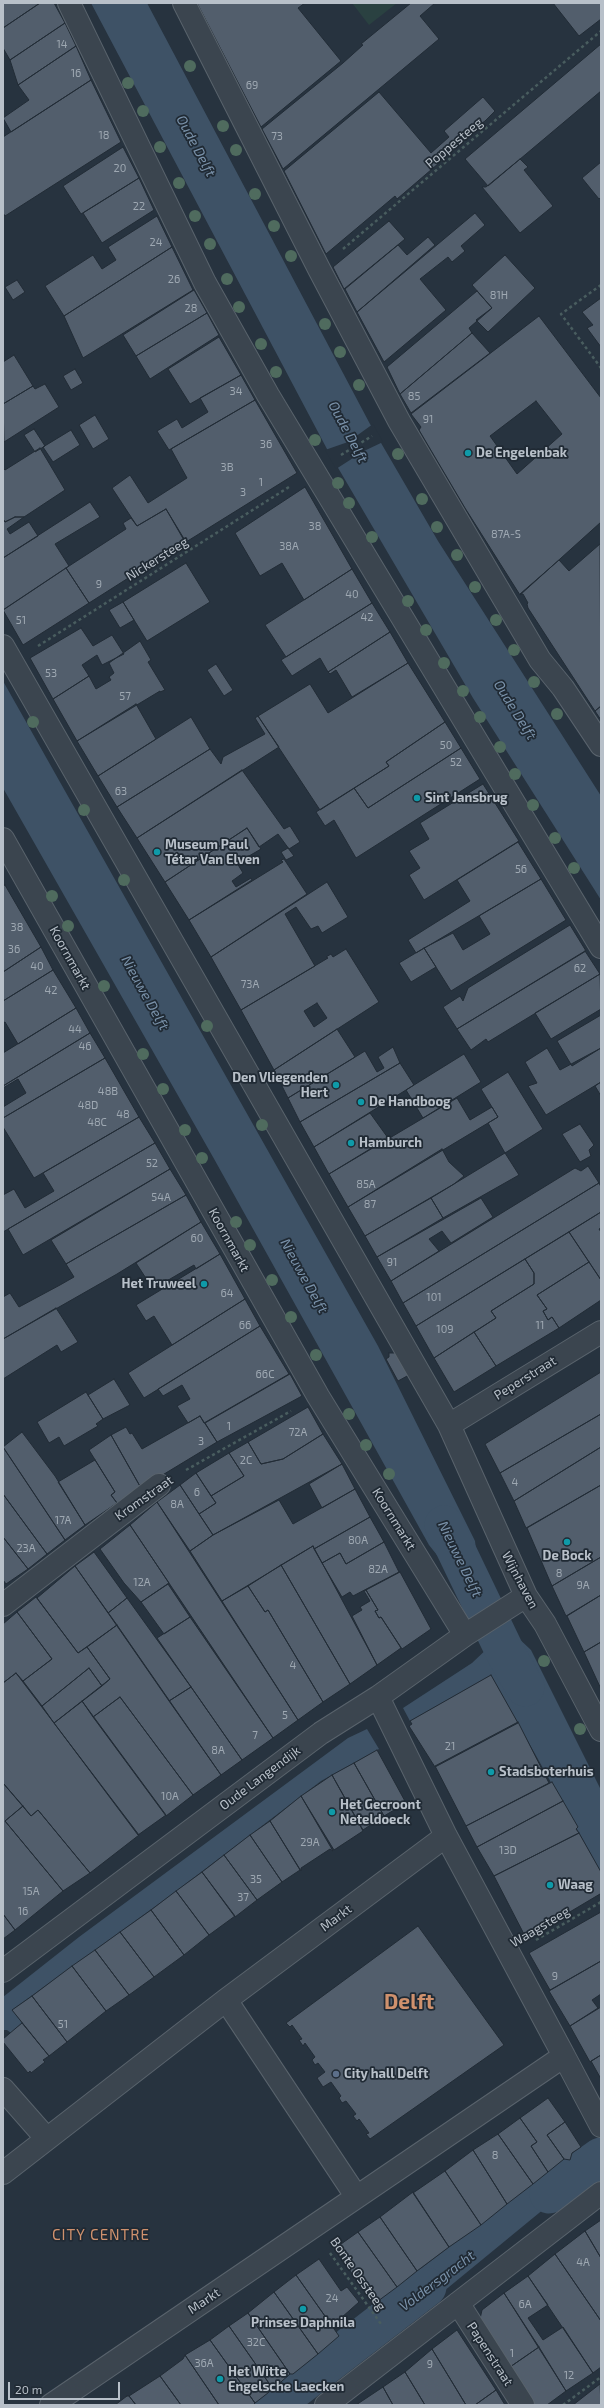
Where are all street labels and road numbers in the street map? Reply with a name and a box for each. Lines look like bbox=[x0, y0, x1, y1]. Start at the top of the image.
street label: Poppesteeg bbox=[422, 115, 486, 171]
street label: Nickersteeg bbox=[123, 534, 191, 584]
street label: Koornmarkt bbox=[46, 923, 94, 993]
street label: Koornmarkt bbox=[205, 1205, 253, 1275]
street label: Peperstraat bbox=[491, 1353, 559, 1403]
street label: Kromstraat bbox=[112, 1472, 176, 1524]
street label: Koornmarkt bbox=[369, 1485, 419, 1553]
street label: Wijnhaven bbox=[498, 1549, 542, 1611]
street label: Oude Langendijk bbox=[217, 1743, 303, 1813]
street label: Markt bbox=[317, 1901, 355, 1935]
street label: Waagsteeg bbox=[507, 1903, 573, 1951]
street label: Bonte Ossteeg bbox=[327, 2234, 389, 2314]
street label: Markt bbox=[185, 2285, 223, 2317]
street label: Papenstraat bbox=[464, 2319, 516, 2389]

